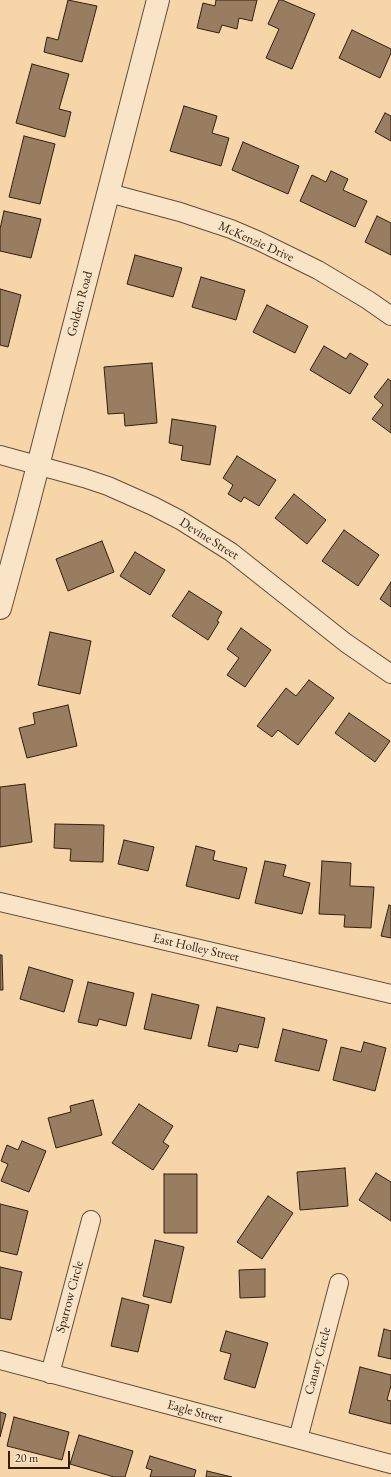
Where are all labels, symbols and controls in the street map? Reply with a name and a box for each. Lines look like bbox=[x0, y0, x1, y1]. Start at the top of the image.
street label: McKenzie Drive bbox=[216, 218, 296, 266]
street label: Golden Road bbox=[64, 270, 96, 338]
street label: Devine Street bbox=[177, 515, 241, 563]
street label: East Holley Street bbox=[151, 931, 241, 965]
street label: Sparrow Circle bbox=[53, 1259, 87, 1335]
street label: Canary Circle bbox=[301, 1325, 335, 1397]
street label: Eagle Street bbox=[165, 1397, 225, 1427]
scale bar bbox=[10, 1443, 72, 1469]
text: 20 m bbox=[15, 1450, 38, 1466]

